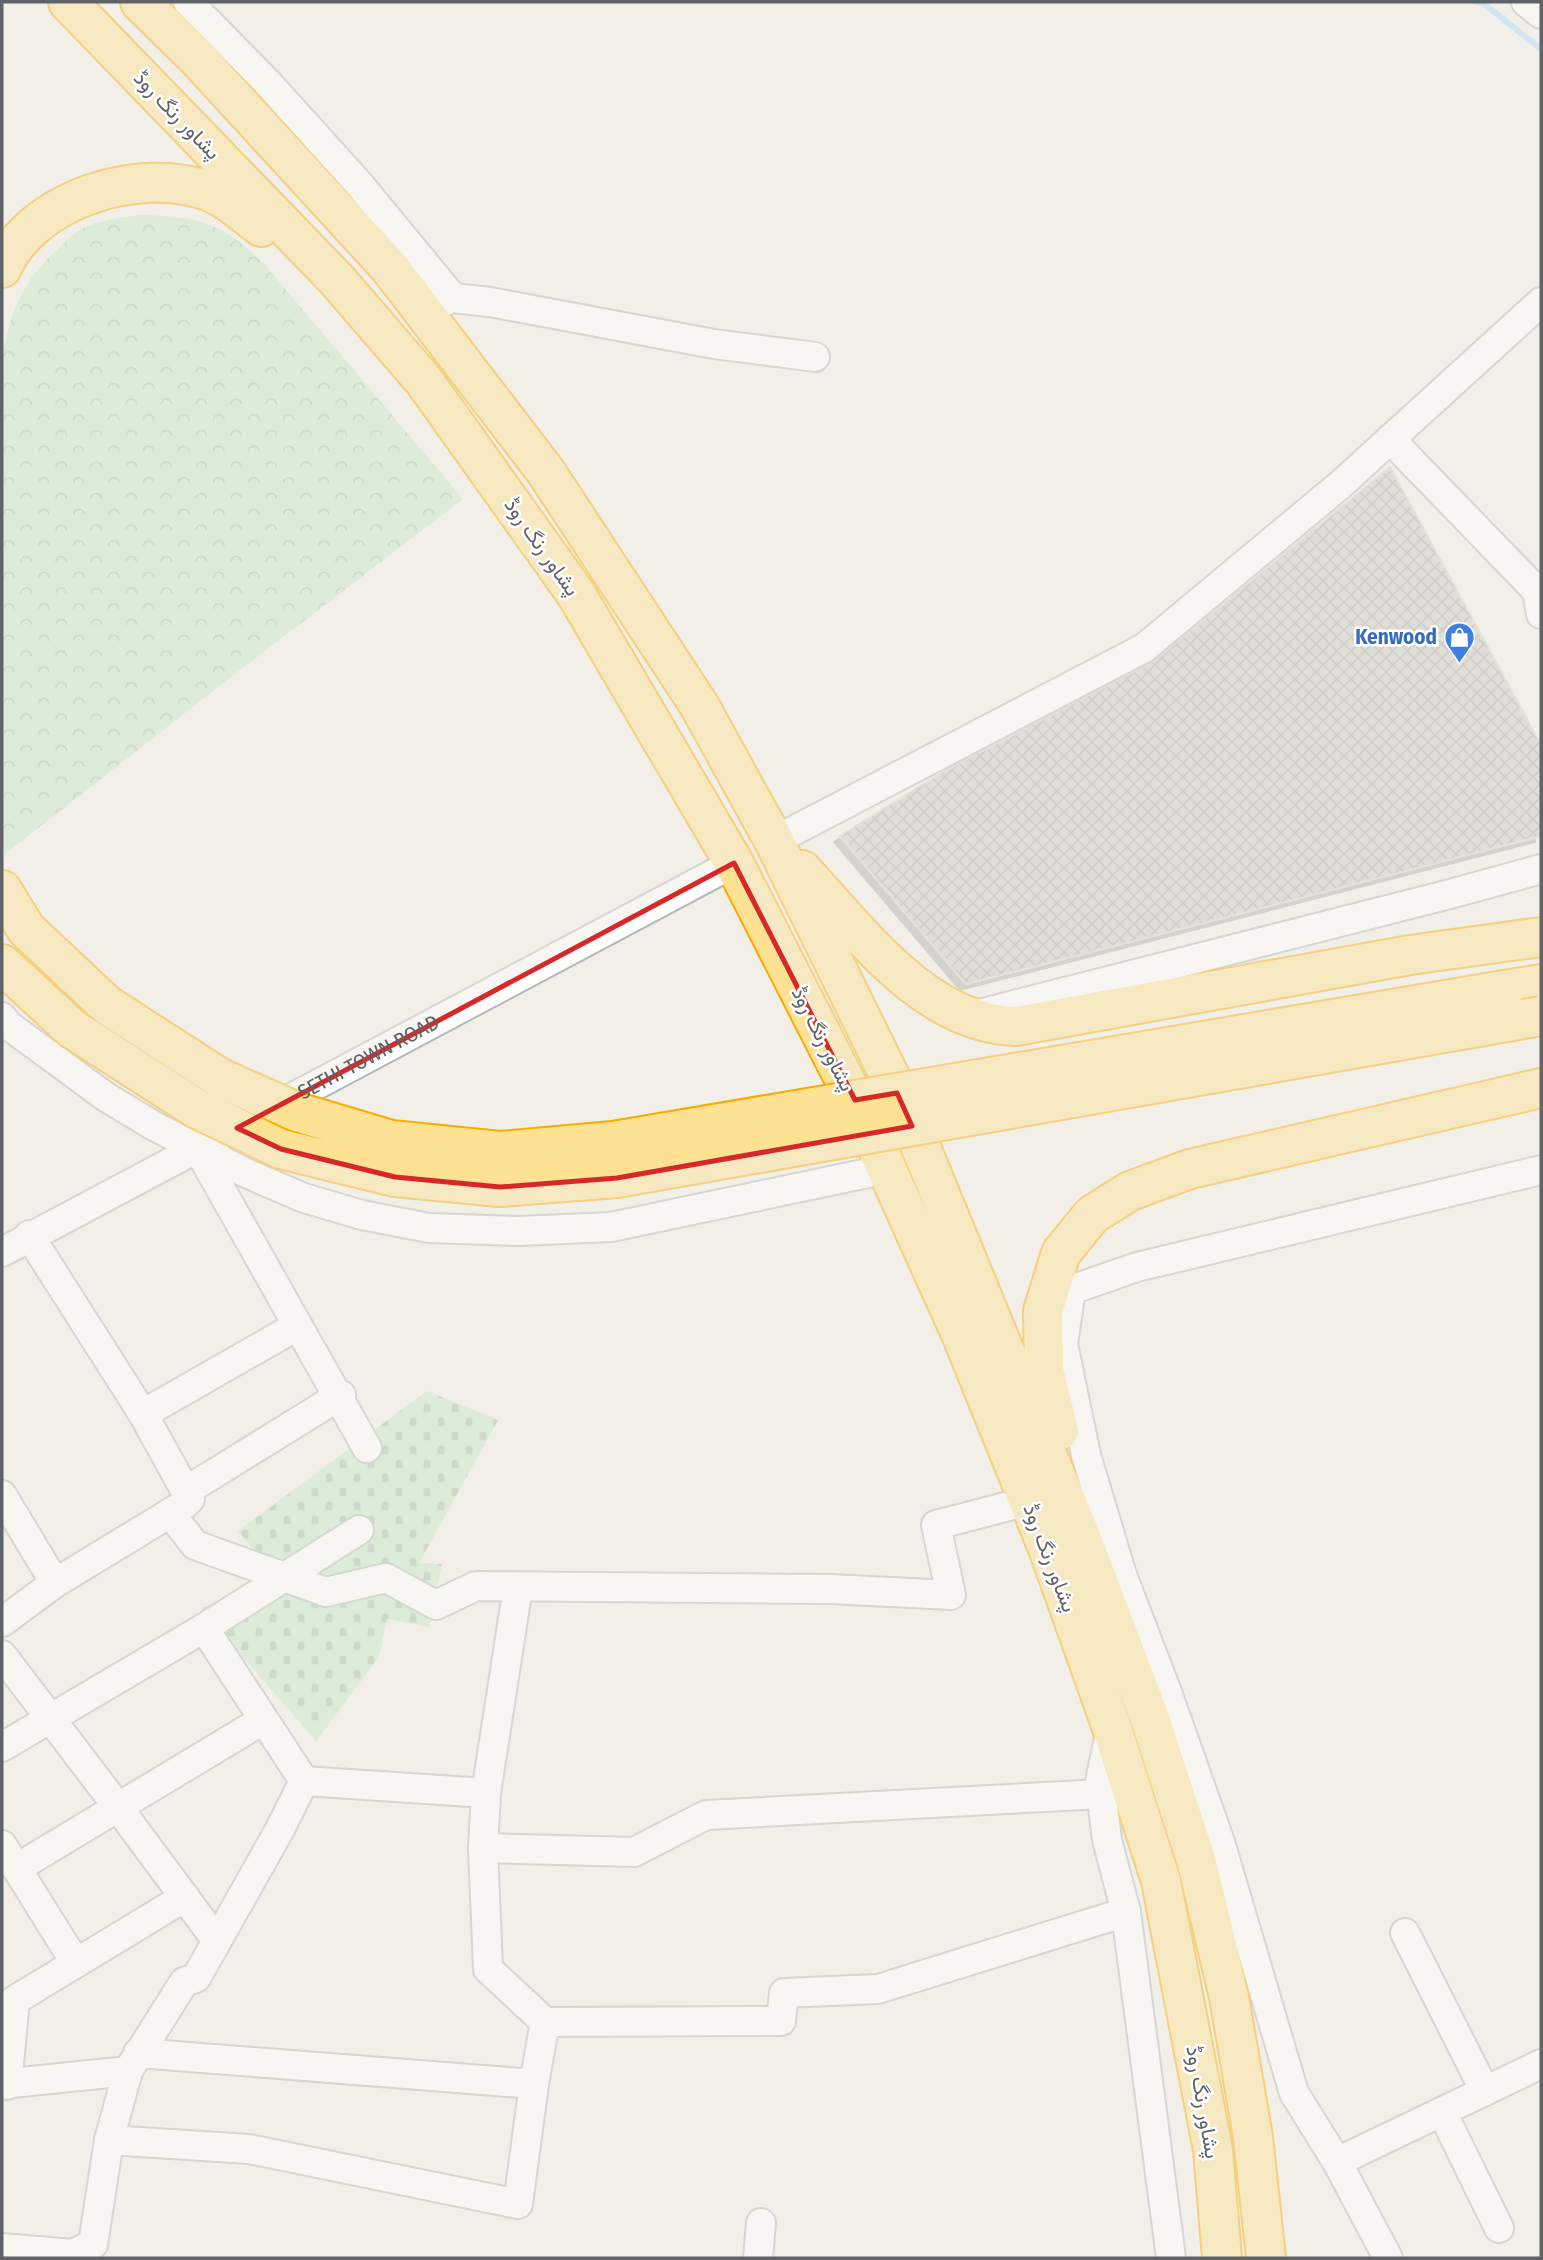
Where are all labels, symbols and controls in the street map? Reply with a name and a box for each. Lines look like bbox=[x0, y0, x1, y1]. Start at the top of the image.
street label: پشاور رنگ روڈ bbox=[127, 65, 226, 166]
street label: پشاور رنگ روڈ bbox=[498, 493, 585, 602]
shop icon: Kenwood bbox=[1443, 620, 1477, 664]
place label: Kenwood bbox=[1355, 624, 1437, 650]
street label: پشاور رنگ روڈ bbox=[785, 982, 860, 1096]
street label: SETHI TOWN ROAD bbox=[293, 1009, 444, 1105]
street label: پشاور رنگ روڈ bbox=[1017, 1500, 1083, 1616]
street label: پشاور رنگ روڈ bbox=[1179, 2044, 1226, 2161]

